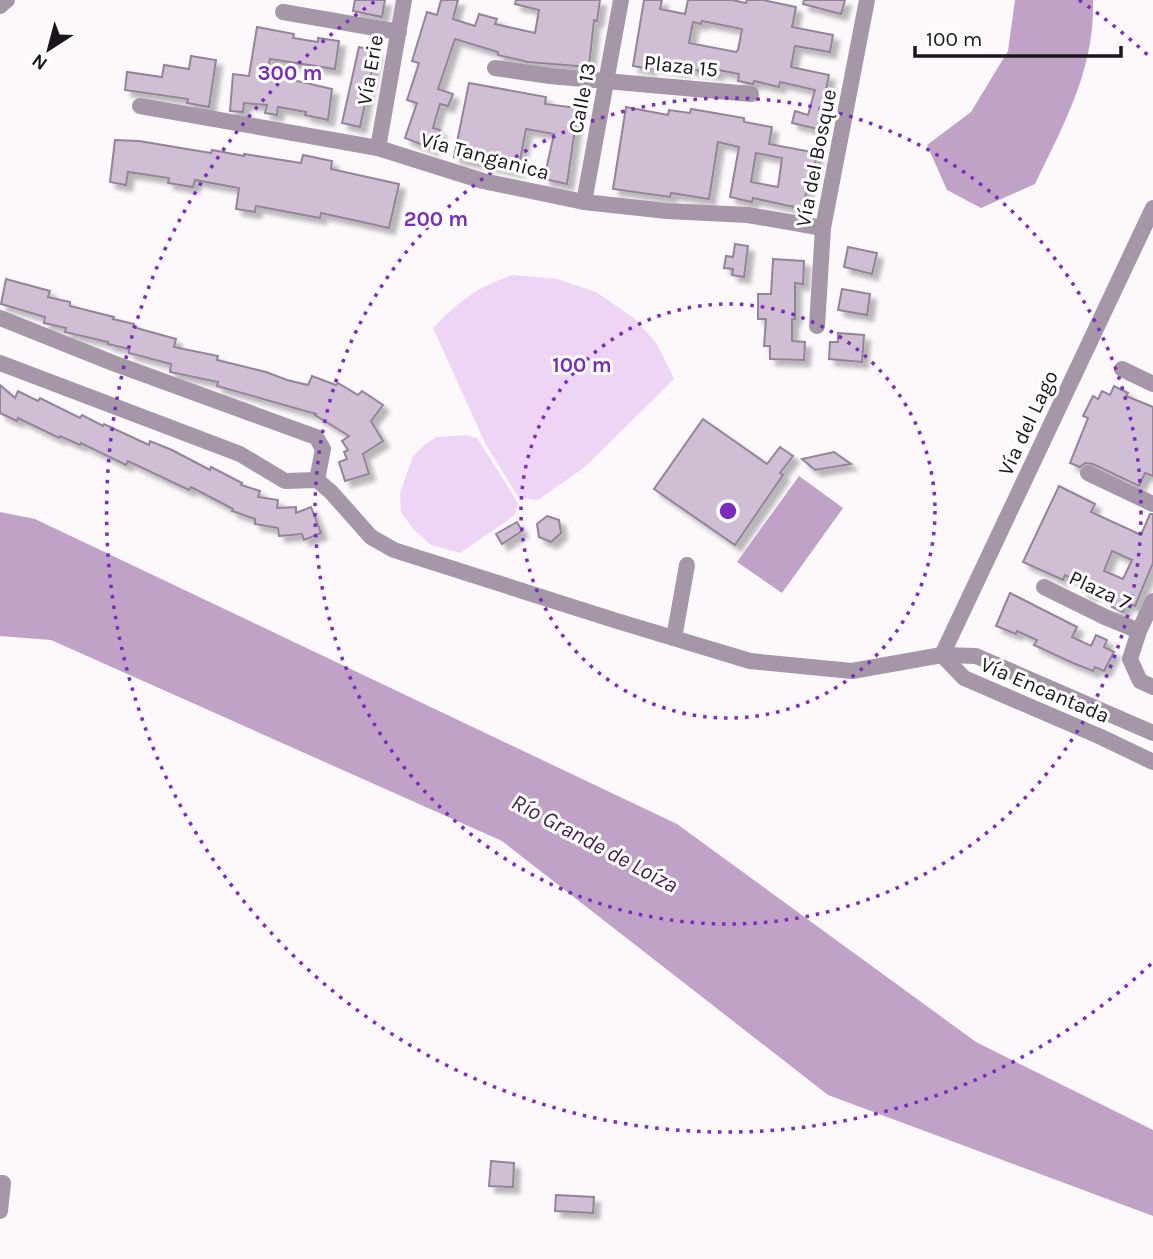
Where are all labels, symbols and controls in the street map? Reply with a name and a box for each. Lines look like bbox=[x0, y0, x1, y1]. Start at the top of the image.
north arrow bbox=[14, 14, 84, 84]
scale bar bbox=[915, 14, 1122, 58]
text: 100 m bbox=[926, 27, 983, 51]
street label: Vía Erie bbox=[352, 33, 388, 107]
text: N bbox=[28, 49, 52, 75]
street label: Plaza 15 bbox=[643, 50, 719, 82]
text: 300 m bbox=[258, 61, 322, 85]
street label: Calle 13 bbox=[563, 61, 601, 135]
street label: Vía del Bosque bbox=[791, 87, 841, 229]
street label: Vía Tanganica bbox=[418, 127, 552, 185]
text: 200 m bbox=[404, 207, 468, 231]
text: 100 m bbox=[552, 353, 612, 377]
street label: Vía del Lago bbox=[993, 367, 1063, 479]
centre of rings bbox=[716, 499, 740, 523]
street label: Plaza 7 bbox=[1065, 565, 1135, 615]
street label: Vía Encantada bbox=[977, 652, 1113, 728]
water label: Río Grande de Loíza bbox=[507, 788, 683, 899]

